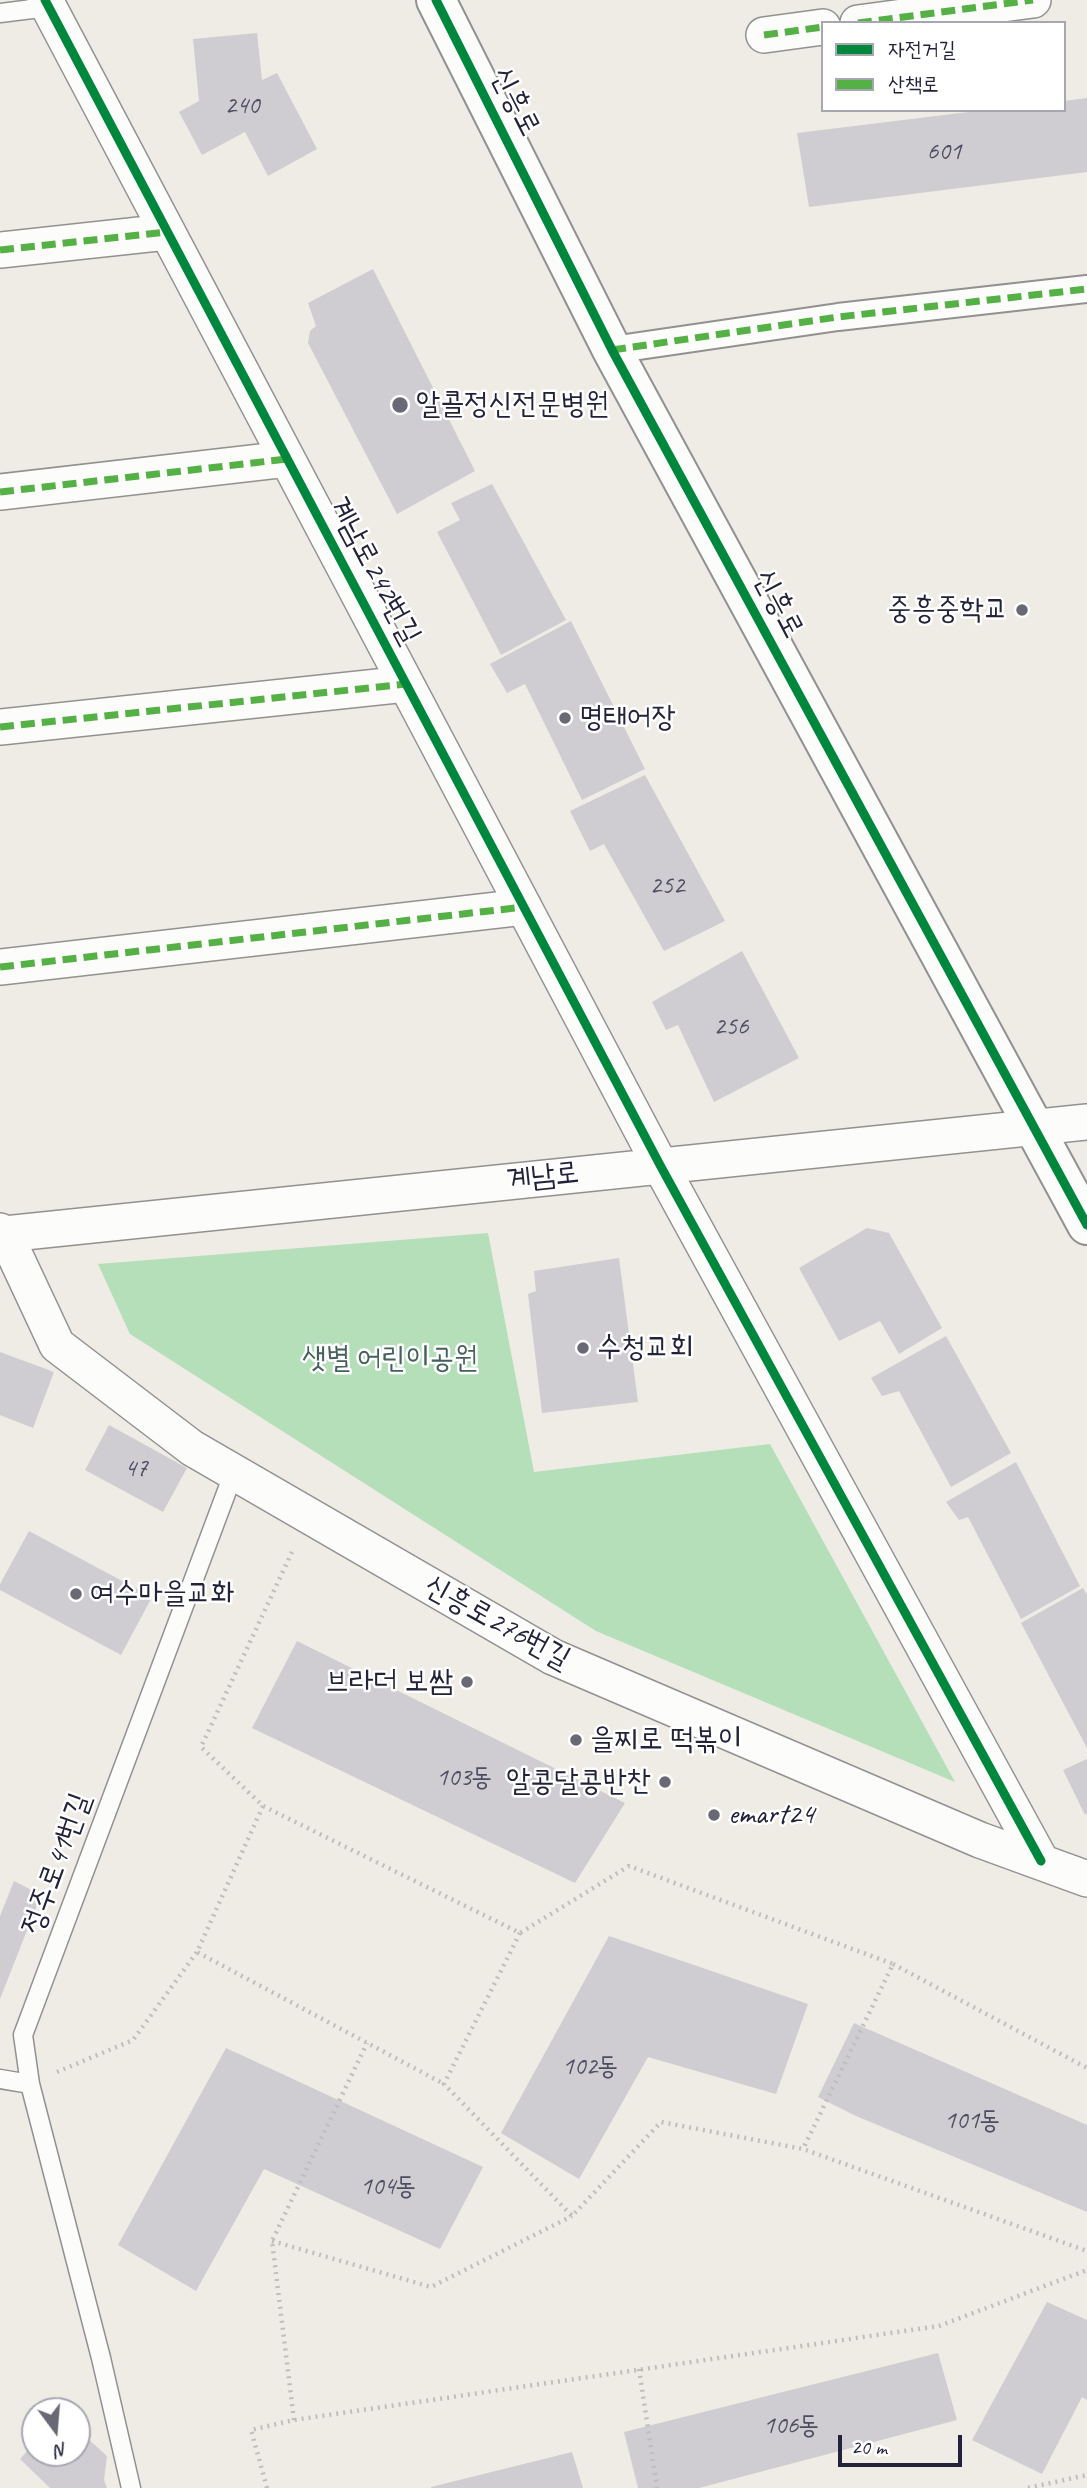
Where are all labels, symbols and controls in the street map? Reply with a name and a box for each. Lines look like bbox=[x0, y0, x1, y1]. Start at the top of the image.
legend bbox=[821, 21, 1066, 112]
text: 자전거길 bbox=[888, 36, 956, 62]
street label: 신흥로 bbox=[483, 62, 547, 142]
text: 산책로 bbox=[888, 71, 939, 97]
house number: 240 bbox=[224, 90, 260, 122]
house number: 601 bbox=[926, 136, 962, 168]
place label: 알콜정신전문병원 bbox=[416, 387, 609, 423]
marker: 알콜정신전문병원 bbox=[390, 395, 410, 415]
street label: 계남로242번길 bbox=[320, 491, 428, 651]
street label: 신흥로 bbox=[745, 564, 811, 644]
place label: 중흥중학교 bbox=[887, 592, 1008, 628]
marker: 중흥중학교 bbox=[1014, 602, 1030, 618]
place label: 명태어장 bbox=[579, 700, 676, 736]
marker: 명태어장 bbox=[557, 710, 573, 726]
house number: 252 bbox=[649, 870, 685, 902]
house number: 256 bbox=[713, 1011, 749, 1043]
street label: 계남로 bbox=[505, 1155, 581, 1199]
place label: 수청교회 bbox=[597, 1330, 694, 1366]
marker: 수청교회 bbox=[575, 1340, 591, 1356]
park label: 샛별 어린이공원 bbox=[302, 1341, 478, 1377]
house number: 47 bbox=[124, 1453, 148, 1485]
street label: 신흥로276번길 bbox=[418, 1568, 576, 1678]
place label: 여수마을교화 bbox=[90, 1576, 235, 1612]
marker: 여수마을교화 bbox=[68, 1586, 84, 1602]
place label: 브라더 보쌈 bbox=[325, 1664, 453, 1700]
marker: 브라더 보쌈 bbox=[459, 1674, 475, 1690]
place label: 을찌로 떡볶이 bbox=[590, 1722, 742, 1758]
marker: 을찌로 떡볶이 bbox=[568, 1732, 584, 1748]
house number: 103동 bbox=[436, 1762, 492, 1794]
place label: 알콩달콩반찬 bbox=[506, 1764, 651, 1800]
marker: 알콩달콩반찬 bbox=[657, 1774, 673, 1790]
street label: 정주로41번길 bbox=[15, 1788, 99, 1940]
place label: emart24 bbox=[728, 1797, 814, 1833]
marker: emart24 bbox=[706, 1807, 722, 1823]
house number: 102동 bbox=[562, 2051, 618, 2083]
house number: 101동 bbox=[944, 2105, 1000, 2137]
house number: 104동 bbox=[360, 2171, 416, 2203]
north arrow bbox=[21, 2397, 91, 2467]
house number: 106동 bbox=[763, 2410, 819, 2442]
scale bar bbox=[842, 2422, 966, 2466]
text: 20 m bbox=[851, 2434, 887, 2460]
text: N bbox=[52, 2437, 70, 2463]

